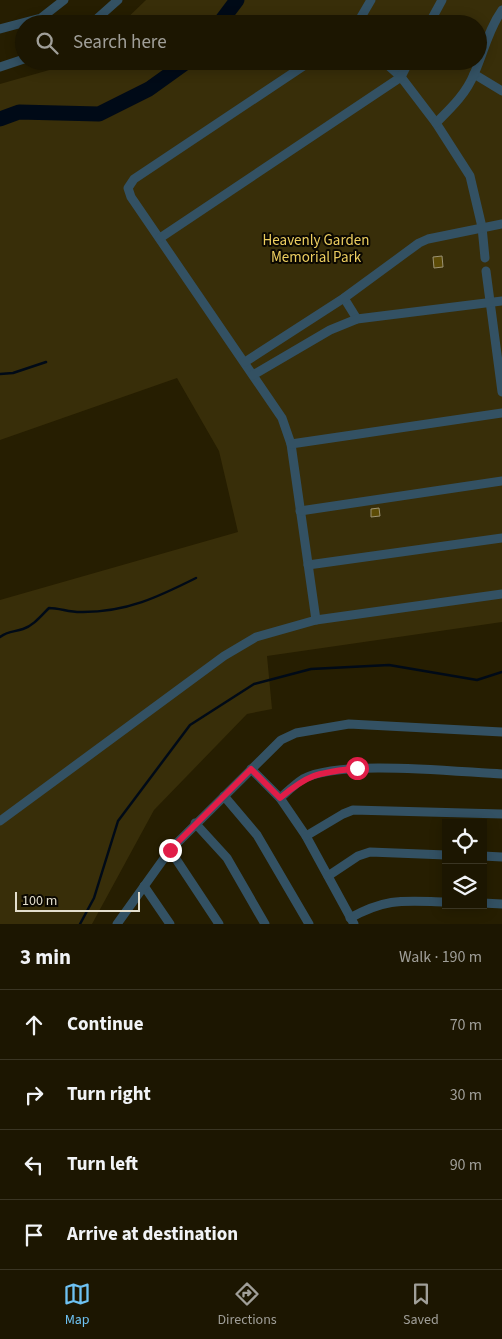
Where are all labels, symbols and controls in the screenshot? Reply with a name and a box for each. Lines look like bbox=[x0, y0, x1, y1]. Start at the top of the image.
search box bbox=[15, 15, 487, 70]
icon: search bbox=[33, 29, 61, 57]
text: Search here bbox=[73, 29, 167, 56]
park label: Heavenly Garden Memorial Park bbox=[263, 230, 369, 268]
route start bbox=[346, 757, 369, 780]
map controls bbox=[442, 819, 487, 909]
button: locate bbox=[442, 819, 487, 864]
route end bbox=[159, 839, 182, 862]
button: layers bbox=[442, 864, 487, 909]
scale bar bbox=[15, 889, 140, 912]
text: 100 m bbox=[22, 891, 57, 911]
text: 3 min bbox=[20, 942, 71, 972]
text: Walk · 190 m bbox=[399, 946, 482, 968]
icon: ahead bbox=[20, 1011, 48, 1039]
text: Continue bbox=[67, 1011, 144, 1038]
text: 70 m bbox=[450, 1014, 482, 1036]
icon: right bbox=[20, 1081, 48, 1109]
text: Turn right bbox=[67, 1081, 151, 1108]
text: 30 m bbox=[450, 1084, 482, 1106]
icon: left bbox=[20, 1151, 48, 1179]
text: Turn left bbox=[67, 1151, 138, 1178]
text: 90 m bbox=[450, 1154, 482, 1176]
icon: arrive bbox=[20, 1221, 48, 1249]
text: Arrive at destination bbox=[67, 1221, 238, 1248]
tab: Map bbox=[63, 1280, 91, 1330]
tab: Directions bbox=[217, 1280, 277, 1330]
tab: Saved bbox=[403, 1280, 439, 1330]

